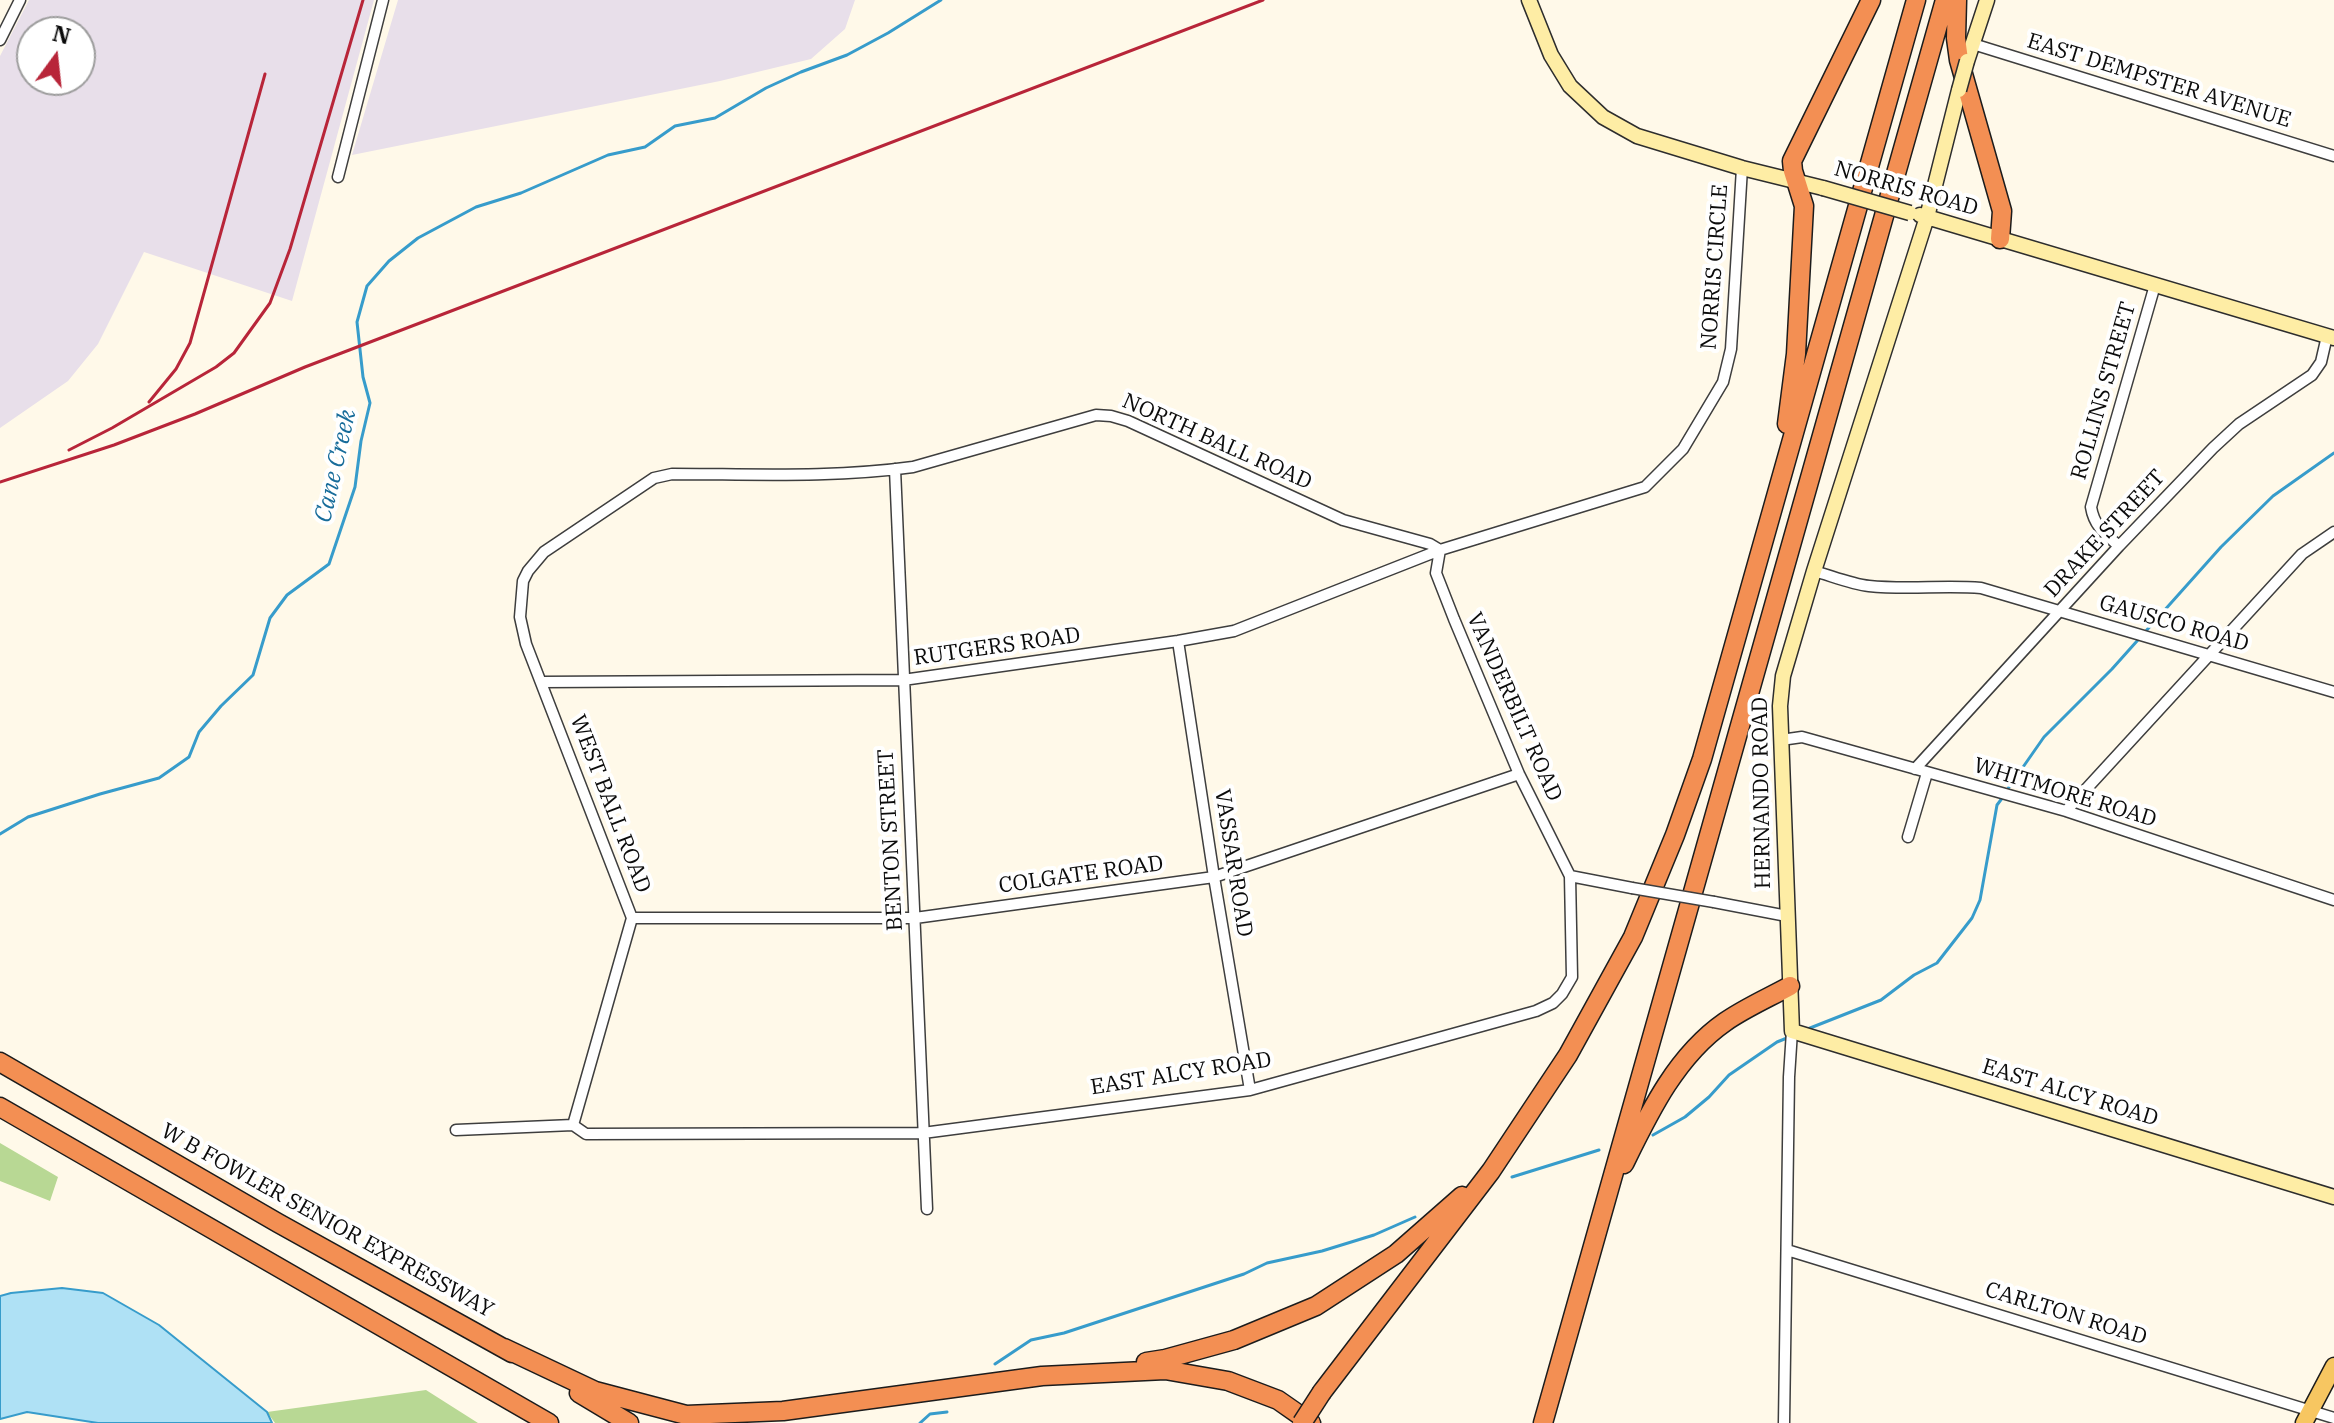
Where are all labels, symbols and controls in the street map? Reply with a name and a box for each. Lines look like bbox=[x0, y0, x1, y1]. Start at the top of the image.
north arrow bbox=[16, 16, 96, 96]
text: N bbox=[50, 18, 74, 51]
street label: EAST DEMPSTER AVENUE bbox=[2024, 28, 2294, 134]
street label: NORRIS ROAD bbox=[1831, 156, 1981, 222]
street label: NORRIS CIRCLE bbox=[1696, 183, 1734, 351]
street label: ROLLINS STREET bbox=[2066, 299, 2142, 483]
street label: NORTH BALL ROAD bbox=[1118, 388, 1316, 496]
water label: Cane Creek bbox=[309, 407, 363, 525]
street label: DRAKE STREET bbox=[2039, 465, 2171, 603]
street label: GAUSCO ROAD bbox=[2096, 590, 2252, 658]
street label: VANDERBILT ROAD bbox=[1460, 609, 1568, 805]
street label: RUTGERS ROAD bbox=[912, 622, 1082, 672]
street label: HERNANDO ROAD bbox=[1747, 697, 1777, 889]
street label: WEST BALL ROAD bbox=[564, 711, 656, 897]
street label: BENTON STREET bbox=[873, 748, 909, 932]
street label: WHITMORE ROAD bbox=[1970, 753, 2160, 833]
street label: VASSAR ROAD bbox=[1208, 787, 1258, 939]
street label: COLGATE ROAD bbox=[997, 850, 1165, 900]
street label: EAST ALCY ROAD bbox=[1089, 1047, 1273, 1101]
street label: EAST ALCY ROAD bbox=[1979, 1054, 2161, 1132]
street label: W B FOWLER SENIOR EXPRESSWAY bbox=[156, 1118, 498, 1324]
street label: CARLTON ROAD bbox=[1982, 1277, 2150, 1351]

